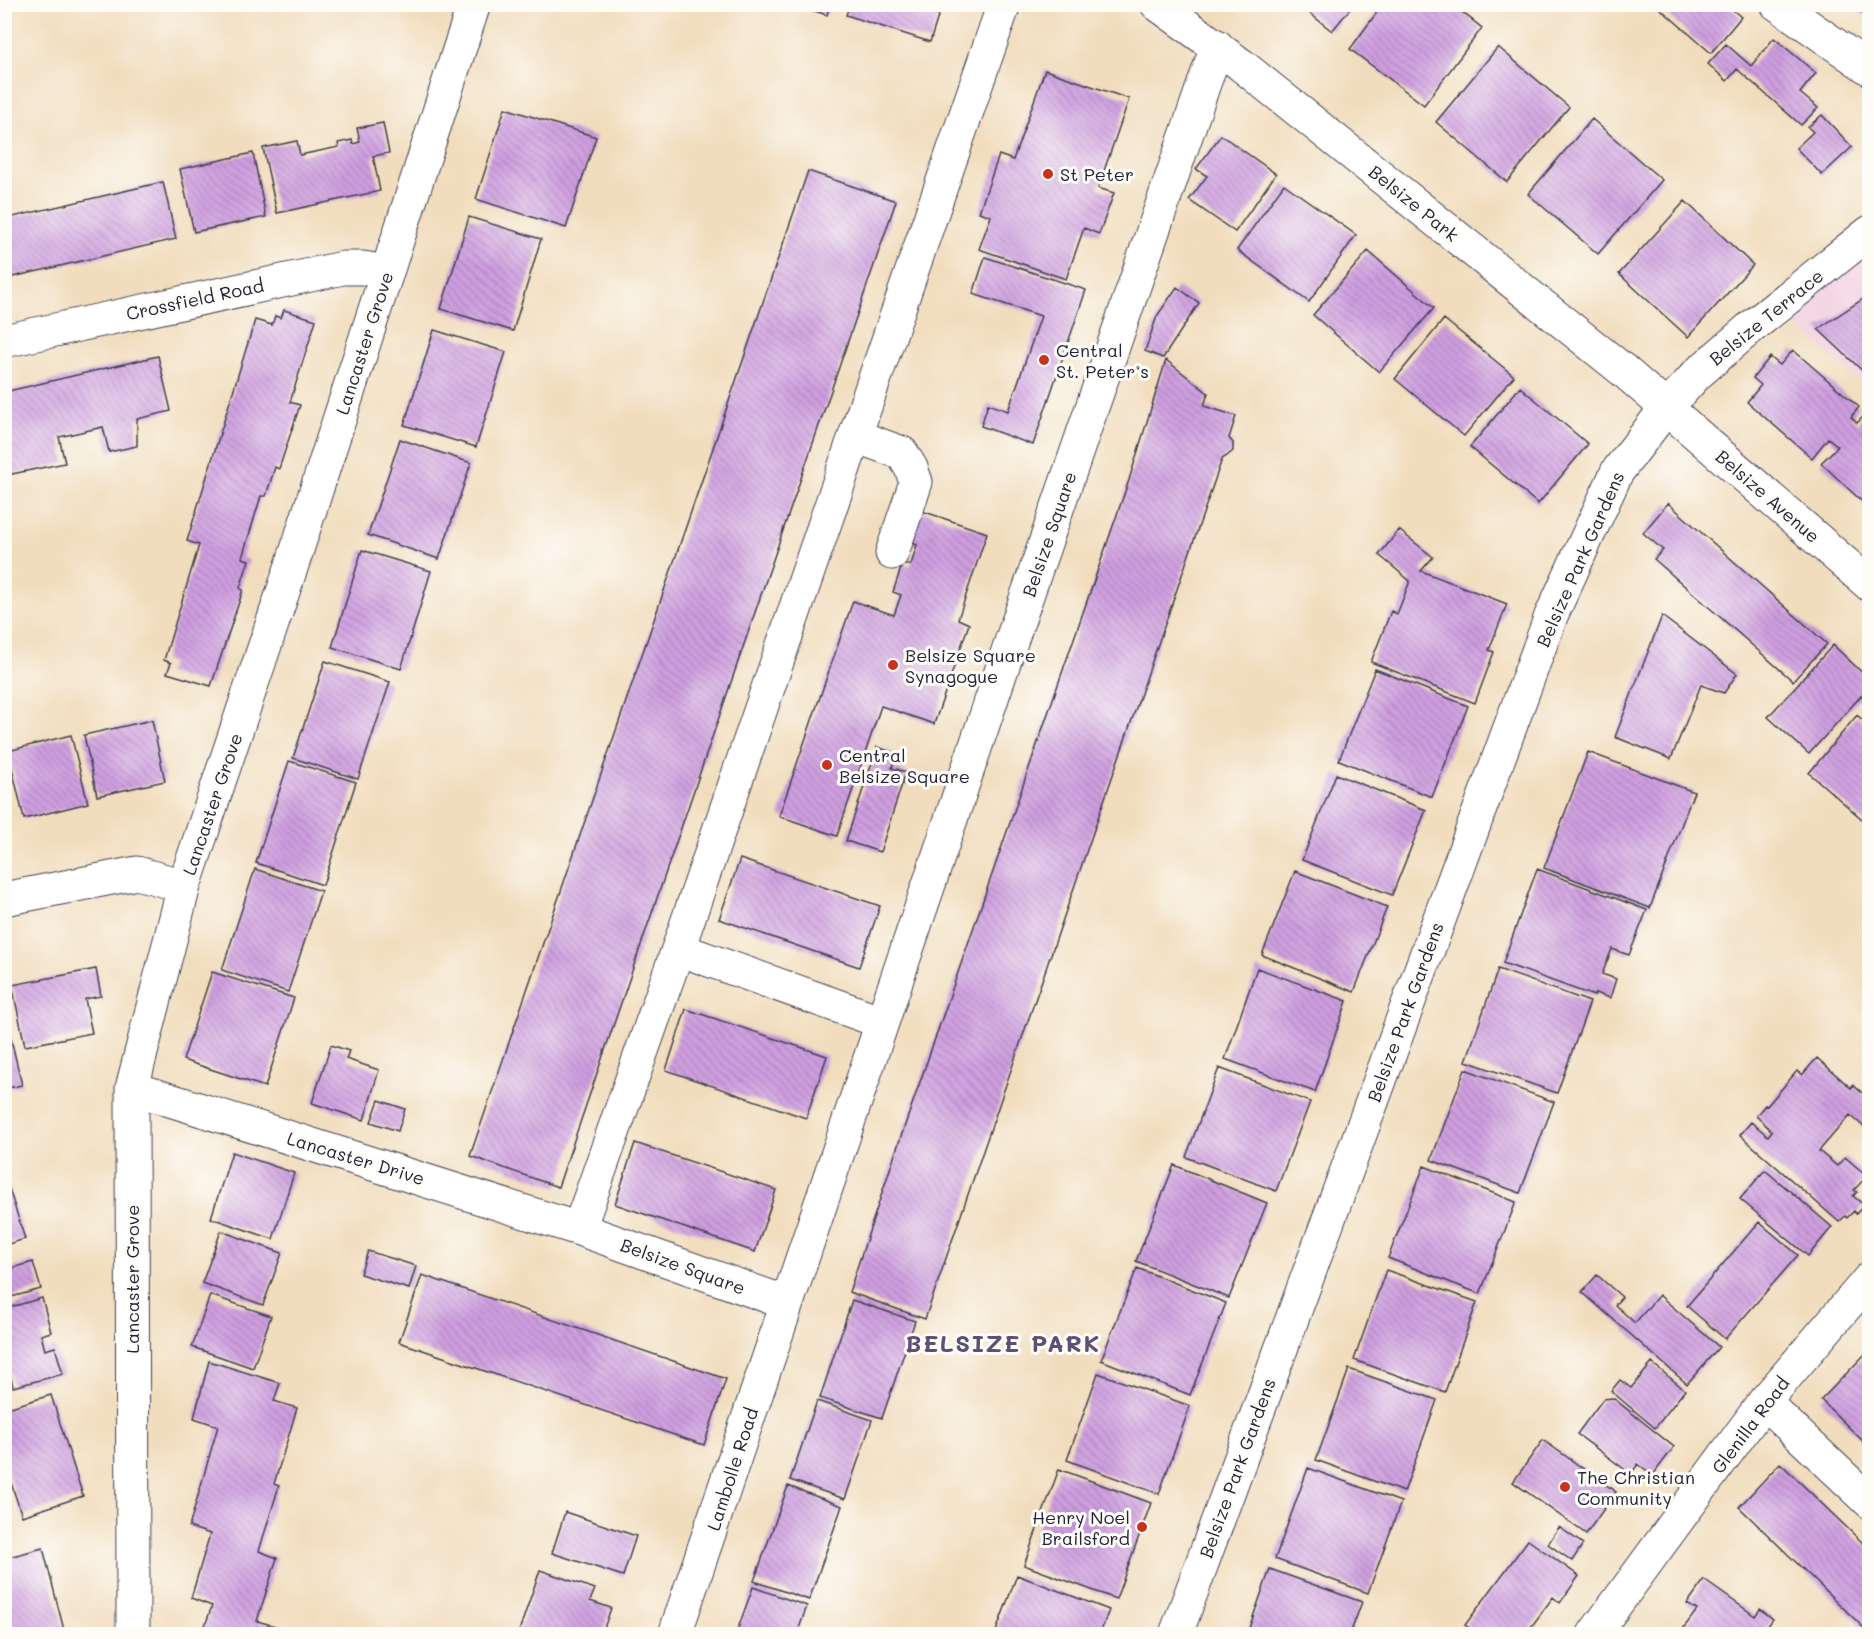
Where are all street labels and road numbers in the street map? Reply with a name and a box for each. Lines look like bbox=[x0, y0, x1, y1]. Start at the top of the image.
street label: Belsize Park bbox=[1364, 159, 1464, 247]
street label: Belsize Terrace bbox=[1704, 264, 1828, 370]
street label: Lancaster Grove bbox=[330, 269, 398, 417]
street label: Crossfield Road bbox=[124, 273, 266, 325]
street label: Belsize Avenue bbox=[1711, 444, 1825, 548]
street label: Belsize Square bbox=[1016, 468, 1082, 600]
street label: Belsize Park Gardens bbox=[1531, 468, 1629, 650]
street label: Lancaster Grove bbox=[176, 730, 248, 878]
street label: Belsize Park Gardens bbox=[1361, 919, 1449, 1105]
street label: Lancaster Drive bbox=[284, 1126, 428, 1190]
street label: Lancaster Grove bbox=[120, 1205, 144, 1353]
street label: Belsize Square bbox=[617, 1232, 749, 1300]
street label: Glenilla Road bbox=[1706, 1372, 1794, 1478]
street label: Belsize Park Gardens bbox=[1193, 1375, 1281, 1561]
street label: Lambolle Road bbox=[701, 1404, 763, 1534]

